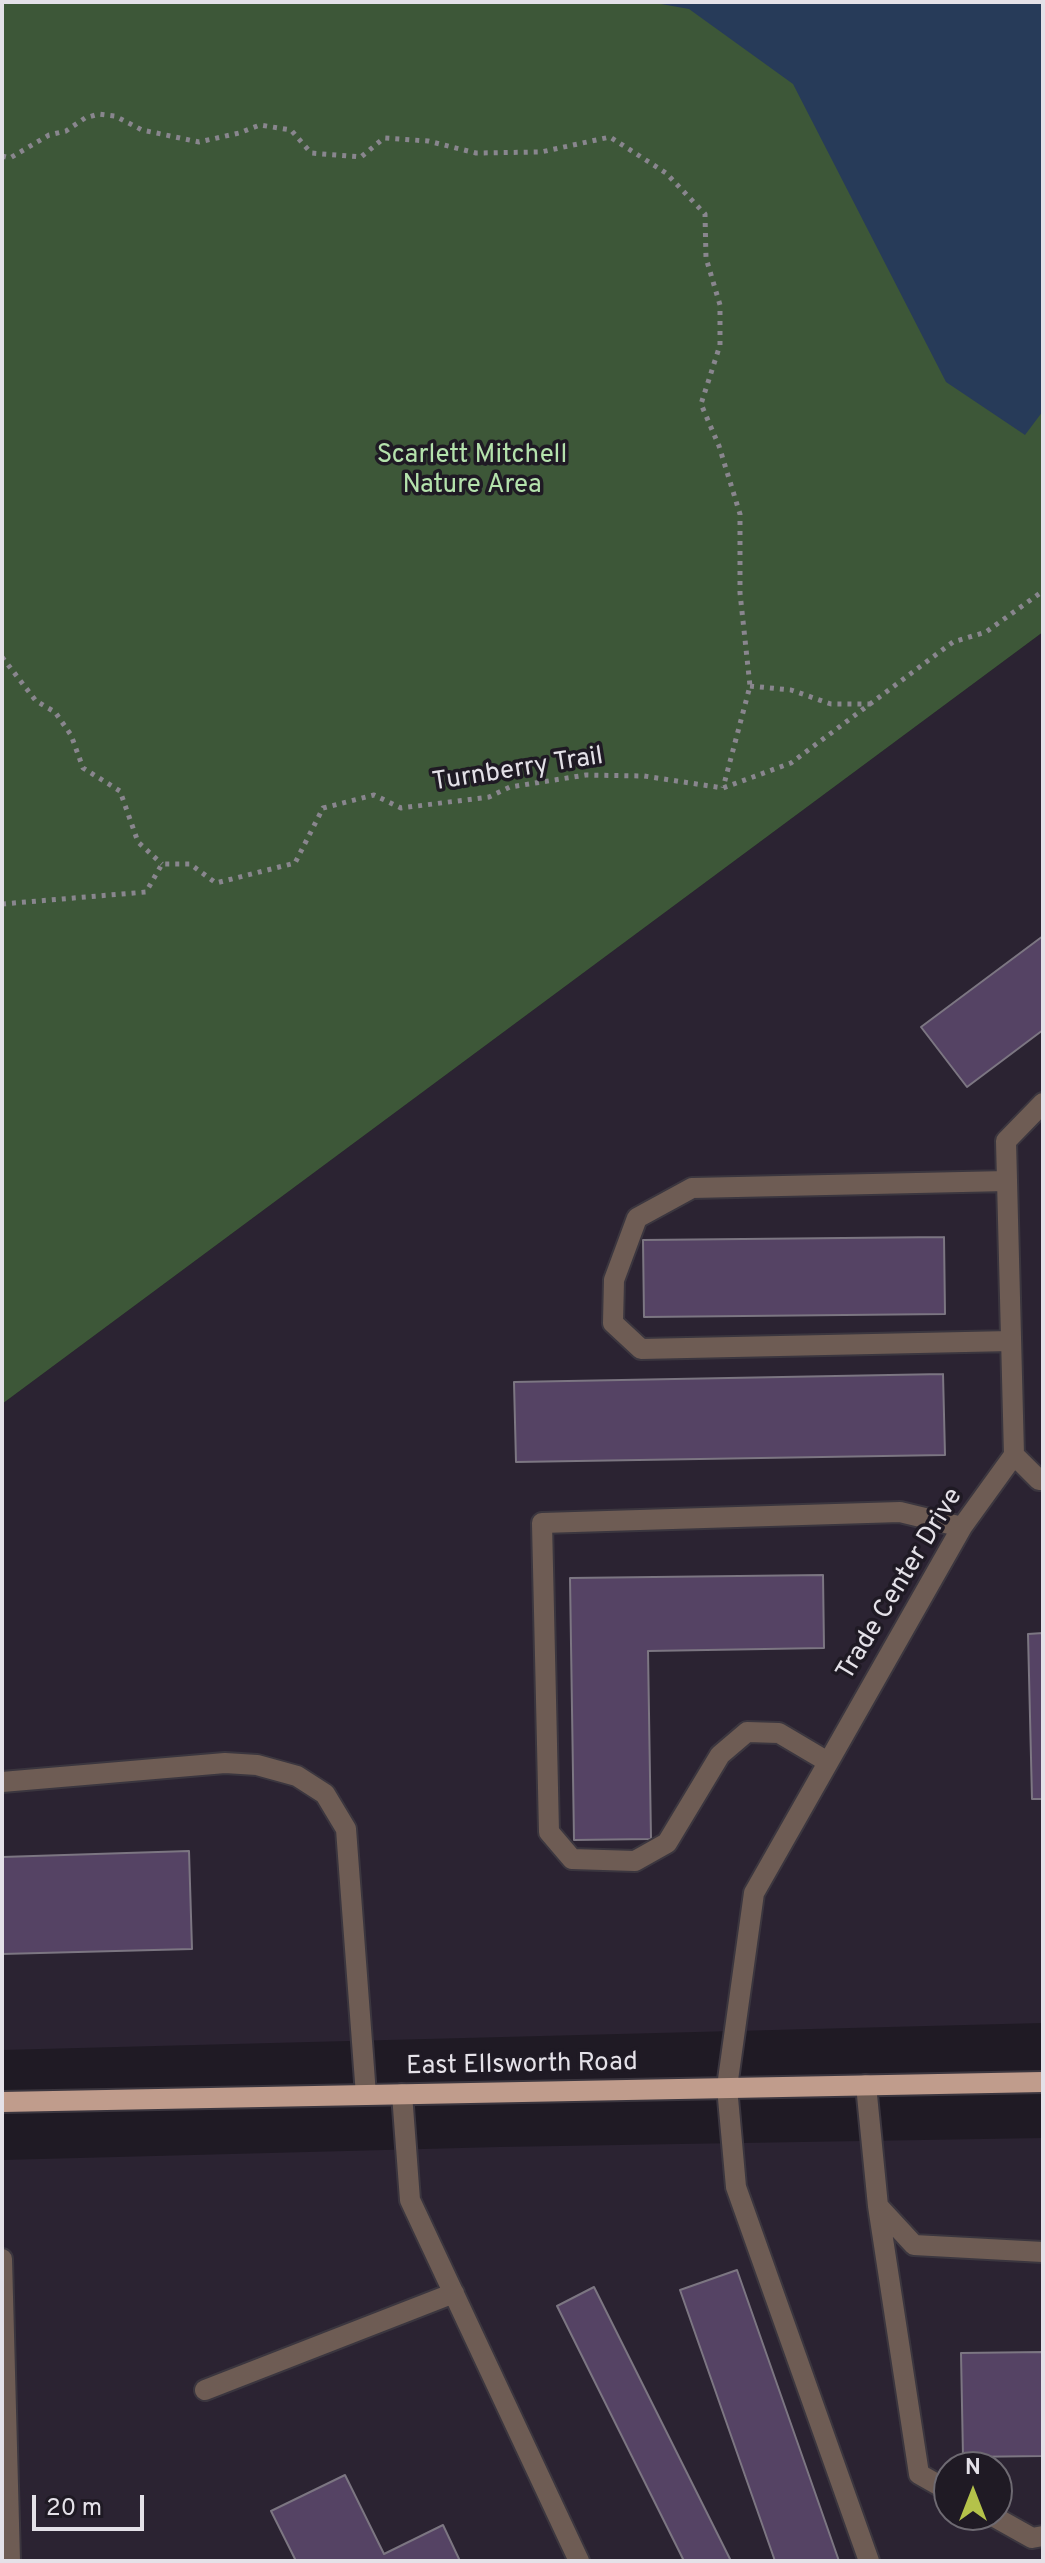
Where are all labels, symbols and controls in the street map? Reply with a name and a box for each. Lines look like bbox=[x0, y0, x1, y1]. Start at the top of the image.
park label: Scarlett Mitchell Nature Area bbox=[377, 441, 567, 502]
street label: Turnberry Trail bbox=[430, 742, 606, 800]
street label: Trade Center Drive bbox=[831, 1483, 971, 1687]
street label: East Ellsworth Road bbox=[406, 2048, 638, 2084]
north arrow bbox=[933, 2451, 1013, 2531]
text: N bbox=[965, 2455, 981, 2482]
scale bar bbox=[36, 2479, 148, 2529]
text: 20 m bbox=[46, 2494, 102, 2524]

